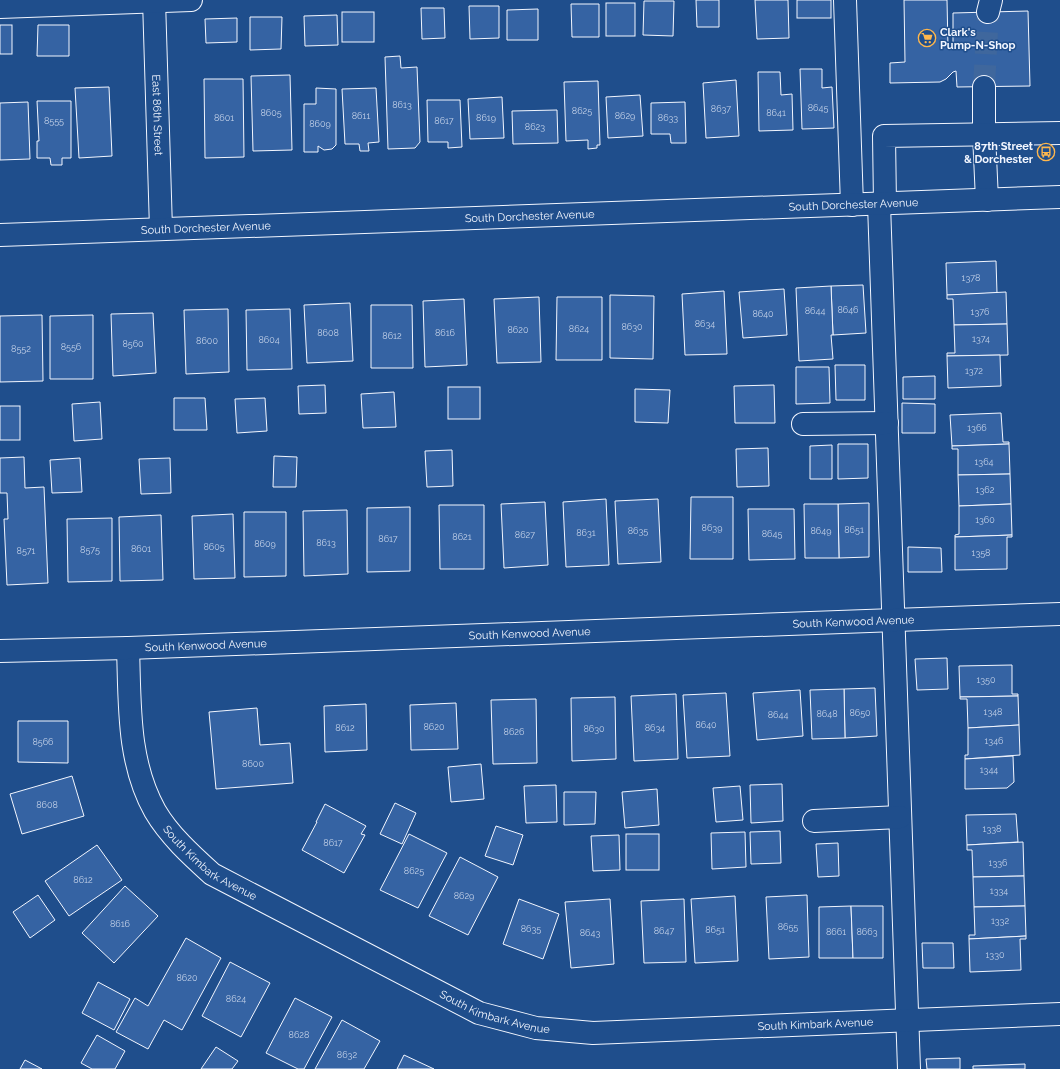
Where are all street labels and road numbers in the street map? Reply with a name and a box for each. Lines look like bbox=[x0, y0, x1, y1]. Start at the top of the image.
street label: East 86th Street bbox=[149, 74, 165, 156]
street label: South Dorchester Avenue bbox=[788, 196, 919, 214]
street label: South Dorchester Avenue bbox=[465, 208, 595, 225]
street label: South Dorchester Avenue bbox=[141, 219, 272, 237]
street label: South Kenwood Avenue bbox=[792, 613, 915, 631]
street label: South Kenwood Avenue bbox=[469, 625, 591, 643]
street label: South Kenwood Avenue bbox=[145, 637, 268, 654]
street label: South Kimbark Avenue bbox=[160, 823, 259, 903]
street label: South Kimbark Avenue bbox=[437, 988, 551, 1036]
street label: South Kimbark Avenue bbox=[757, 1016, 874, 1033]

